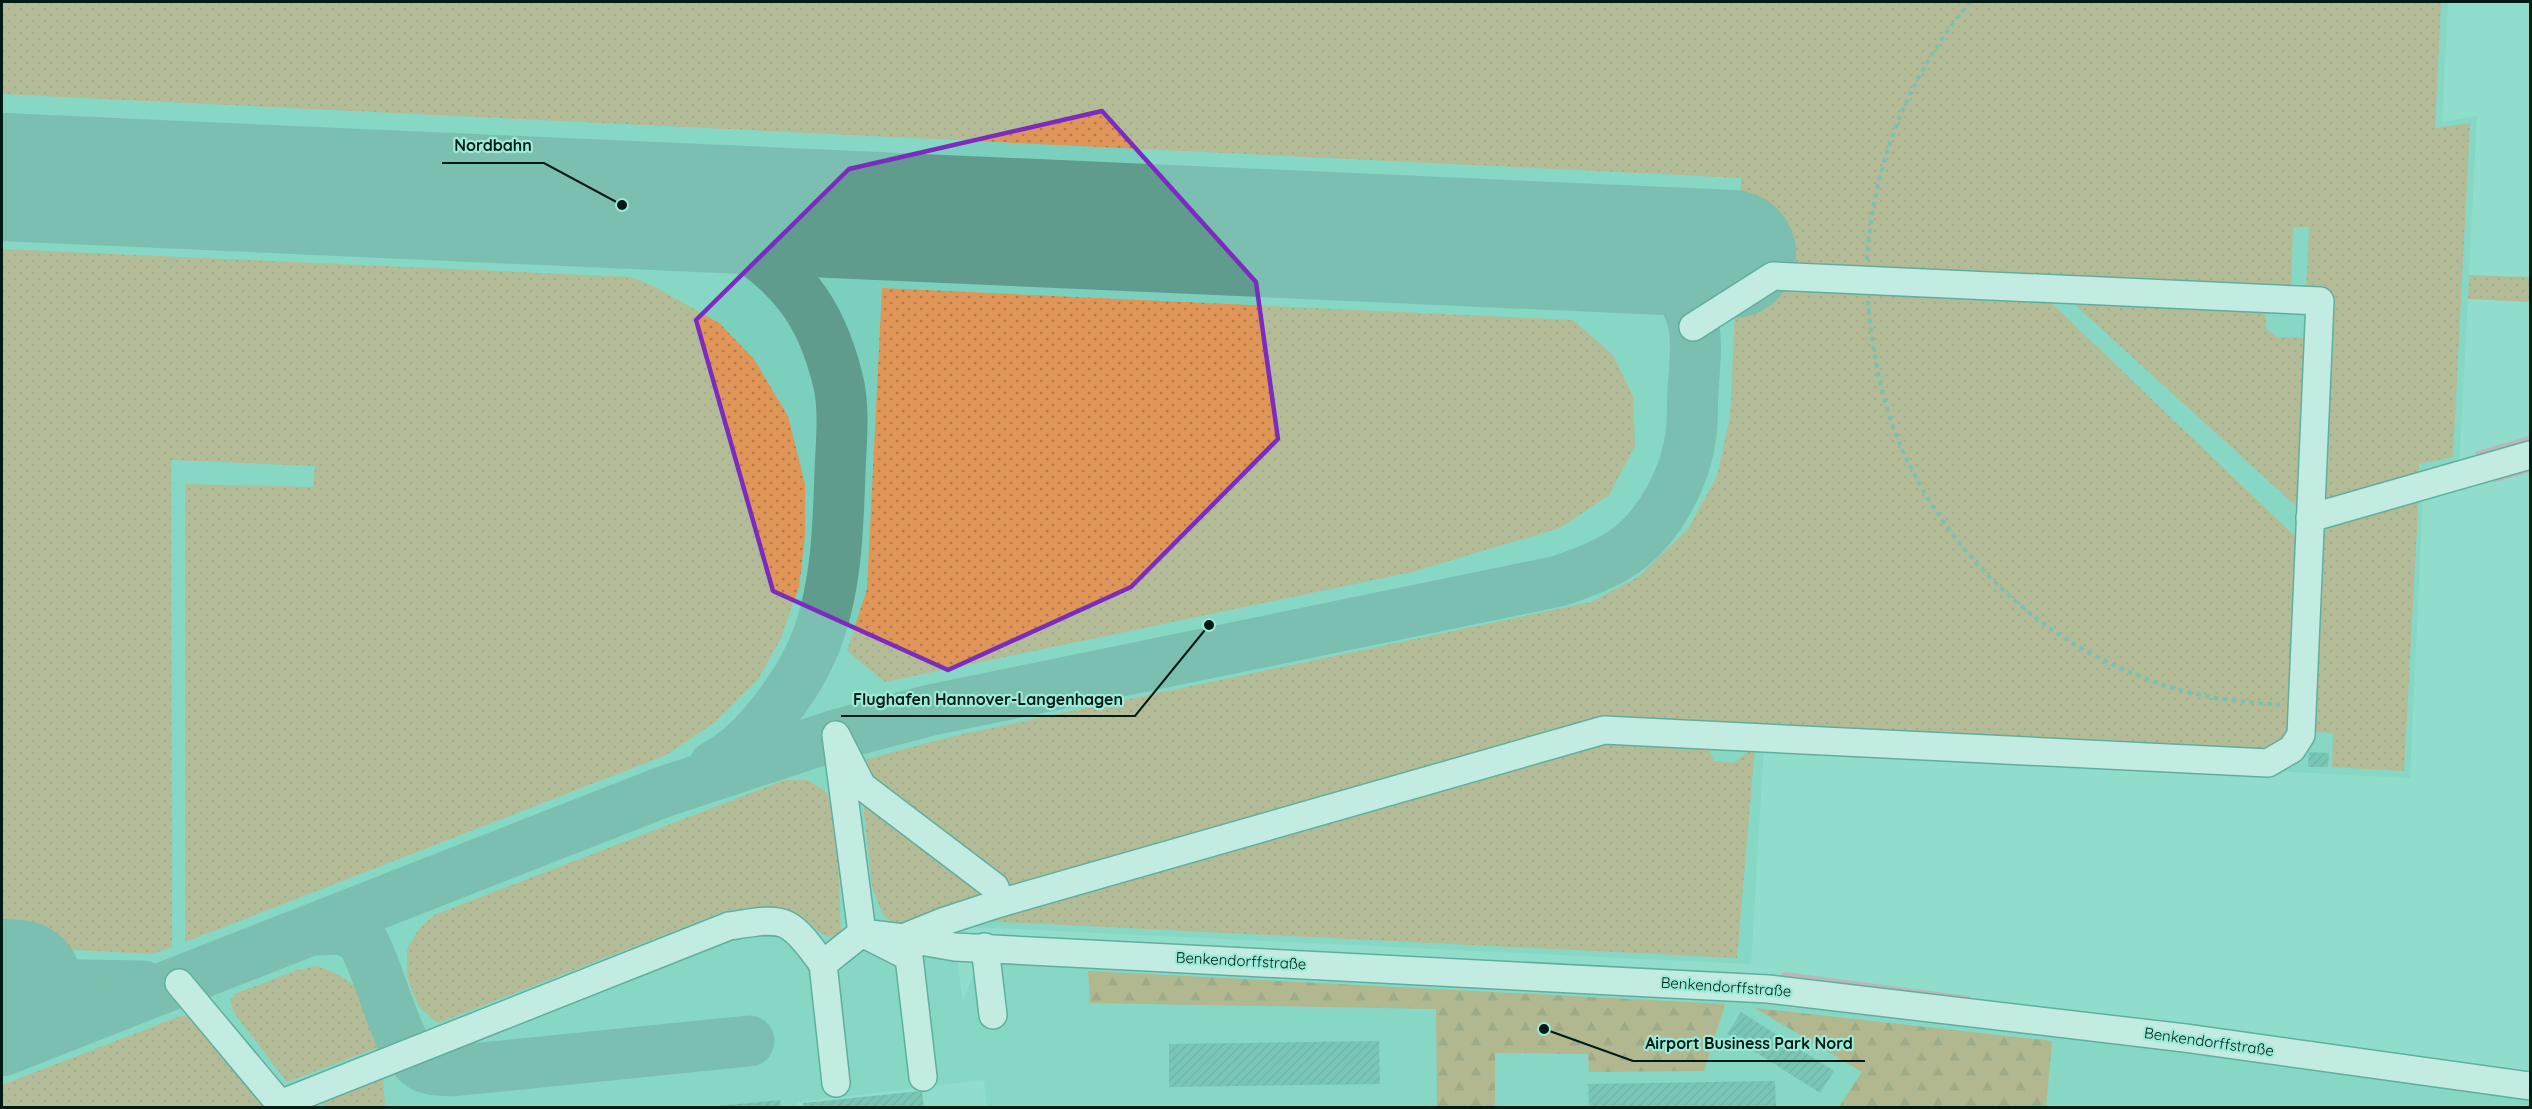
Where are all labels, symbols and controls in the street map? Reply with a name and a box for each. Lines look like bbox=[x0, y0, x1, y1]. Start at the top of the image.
callout: Nordbahn bbox=[442, 129, 544, 163]
text: Nordbahn bbox=[454, 135, 532, 155]
callout: Flughafen Hannover-Langenhagen bbox=[841, 682, 1135, 716]
text: Flughafen Hannover-Langenhagen bbox=[853, 689, 1123, 709]
street label: Benkendorffstraße bbox=[1175, 948, 1307, 973]
street label: Benkendorffstraße bbox=[1660, 972, 1792, 1001]
street label: Benkendorffstraße bbox=[2143, 1023, 2275, 1060]
callout: Airport Business Park Nord bbox=[1633, 1027, 1865, 1061]
text: Airport Business Park Nord bbox=[1645, 1033, 1853, 1053]

